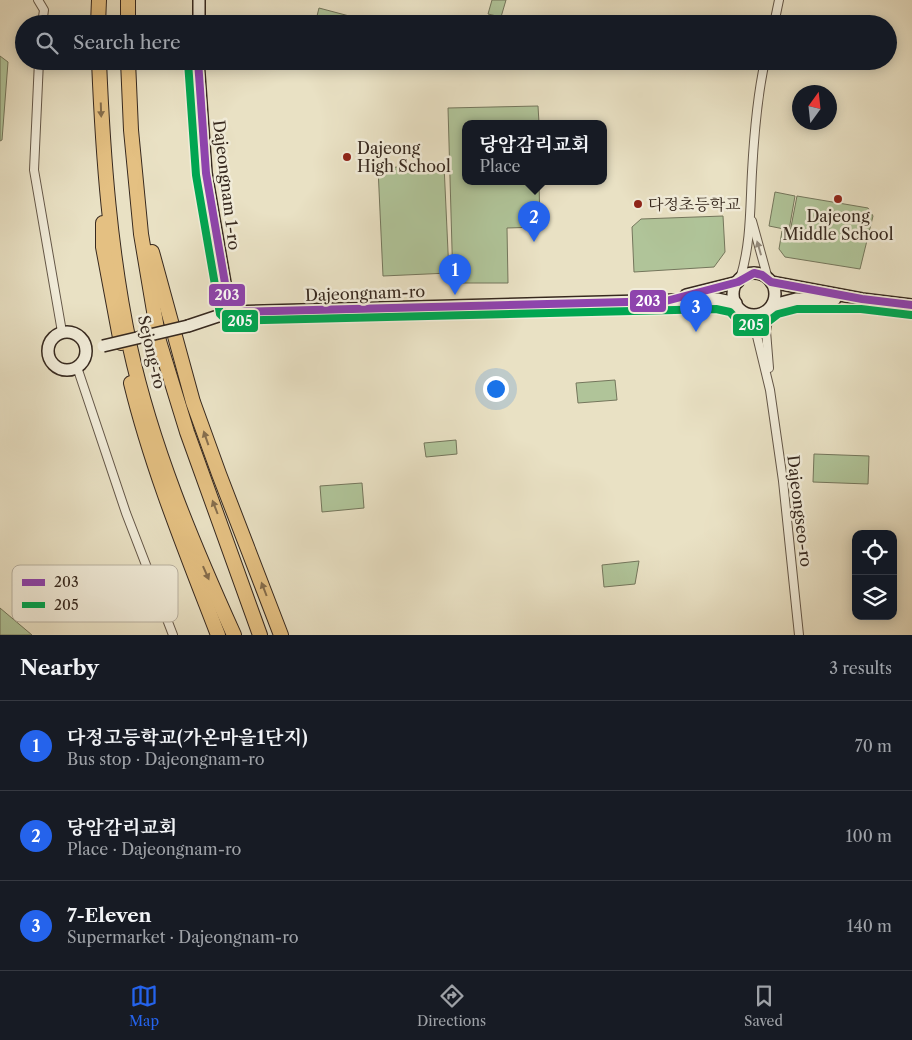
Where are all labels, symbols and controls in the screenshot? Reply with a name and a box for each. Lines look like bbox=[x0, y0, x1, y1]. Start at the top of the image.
search box bbox=[15, 15, 897, 70]
icon: search bbox=[33, 29, 61, 57]
text: Search here bbox=[73, 31, 181, 54]
north arrow bbox=[792, 85, 837, 130]
one-way arrow bbox=[97, 102, 105, 118]
street label: Dajeongnam 1-ro bbox=[209, 119, 245, 252]
popup bbox=[462, 120, 607, 185]
text: 당암감리교회 bbox=[479, 133, 590, 156]
place label: Dajeong High School bbox=[357, 138, 451, 176]
marker: Dajeong High School bbox=[341, 151, 353, 163]
text: Place bbox=[479, 156, 521, 176]
marker: Dajeong Middle School bbox=[832, 193, 844, 205]
place label: 다정초등학교 bbox=[648, 194, 741, 214]
marker: 다정초등학교 bbox=[632, 198, 644, 210]
pin: 2 bbox=[518, 201, 550, 242]
place label: Dajeong Middle School bbox=[783, 206, 894, 244]
one-way arrow bbox=[755, 240, 763, 255]
pin: 1 bbox=[439, 254, 471, 295]
street label: Dajeongnam-ro bbox=[305, 281, 426, 305]
line badge: 203 bbox=[208, 283, 246, 307]
text: 203 bbox=[214, 286, 240, 304]
line badge: 203 bbox=[629, 289, 667, 313]
pin: 3 bbox=[680, 291, 712, 332]
text: 203 bbox=[635, 292, 661, 310]
line badge: 205 bbox=[221, 309, 259, 333]
text: 205 bbox=[228, 312, 253, 330]
street label: Sejong-ro bbox=[134, 313, 170, 391]
line badge: 205 bbox=[732, 313, 770, 337]
text: 205 bbox=[739, 316, 764, 334]
your location bbox=[483, 376, 509, 402]
one-way arrow bbox=[202, 430, 209, 445]
street label: Dajeongseo-ro bbox=[783, 454, 817, 568]
one-way arrow bbox=[211, 499, 218, 514]
map controls bbox=[852, 530, 897, 620]
button: locate bbox=[852, 530, 897, 575]
legend bbox=[12, 565, 178, 622]
one-way arrow bbox=[202, 566, 210, 580]
text: 203 bbox=[54, 573, 79, 591]
button: layers bbox=[852, 575, 897, 620]
one-way arrow bbox=[260, 582, 267, 597]
text: 205 bbox=[54, 596, 79, 614]
text: Nearby bbox=[20, 655, 99, 680]
text: 3 results bbox=[829, 658, 892, 678]
text: 다정고등학교(가온마을1단지) bbox=[67, 726, 308, 749]
text: 1 bbox=[32, 736, 40, 756]
text: 70 m bbox=[855, 736, 892, 756]
text: Bus stop · Dajeongnam-ro bbox=[67, 749, 265, 769]
text: 당암감리교회 bbox=[67, 816, 177, 839]
text: 2 bbox=[31, 826, 41, 846]
text: 100 m bbox=[846, 826, 892, 846]
text: Place · Dajeongnam-ro bbox=[67, 839, 241, 859]
text: 7-Eleven bbox=[67, 904, 152, 927]
text: 3 bbox=[31, 916, 41, 936]
text: 140 m bbox=[847, 916, 892, 936]
text: Supermarket · Dajeongnam-ro bbox=[67, 927, 299, 947]
tab: Map bbox=[129, 982, 159, 1030]
tab: Directions bbox=[417, 982, 486, 1030]
tab: Saved bbox=[744, 982, 783, 1030]

